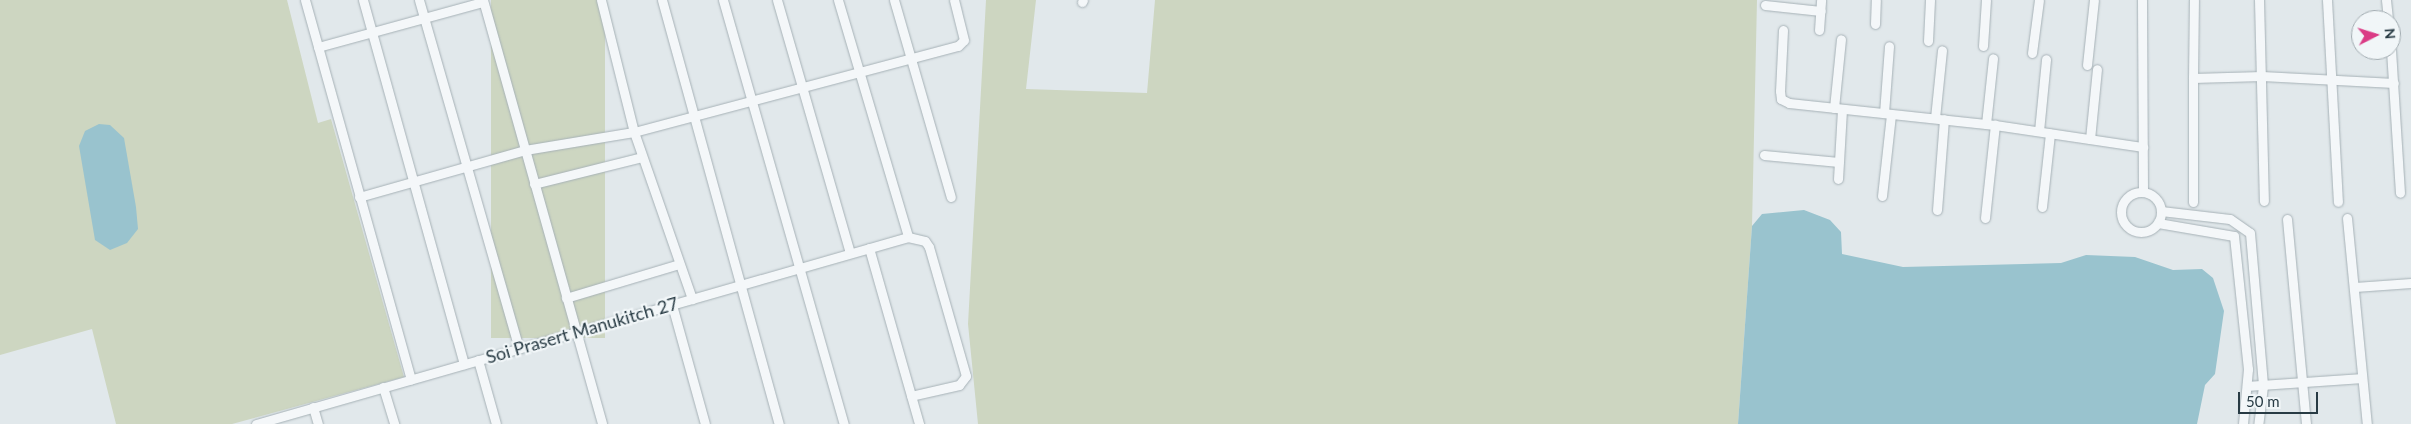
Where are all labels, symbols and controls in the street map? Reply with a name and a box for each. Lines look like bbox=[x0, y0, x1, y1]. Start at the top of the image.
north arrow bbox=[2351, 10, 2401, 60]
text: N bbox=[2382, 28, 2399, 40]
street label: Soi Prasert Manukitch 27 bbox=[483, 292, 681, 368]
scale bar bbox=[2241, 382, 2321, 414]
text: 50 m bbox=[2246, 392, 2280, 410]

